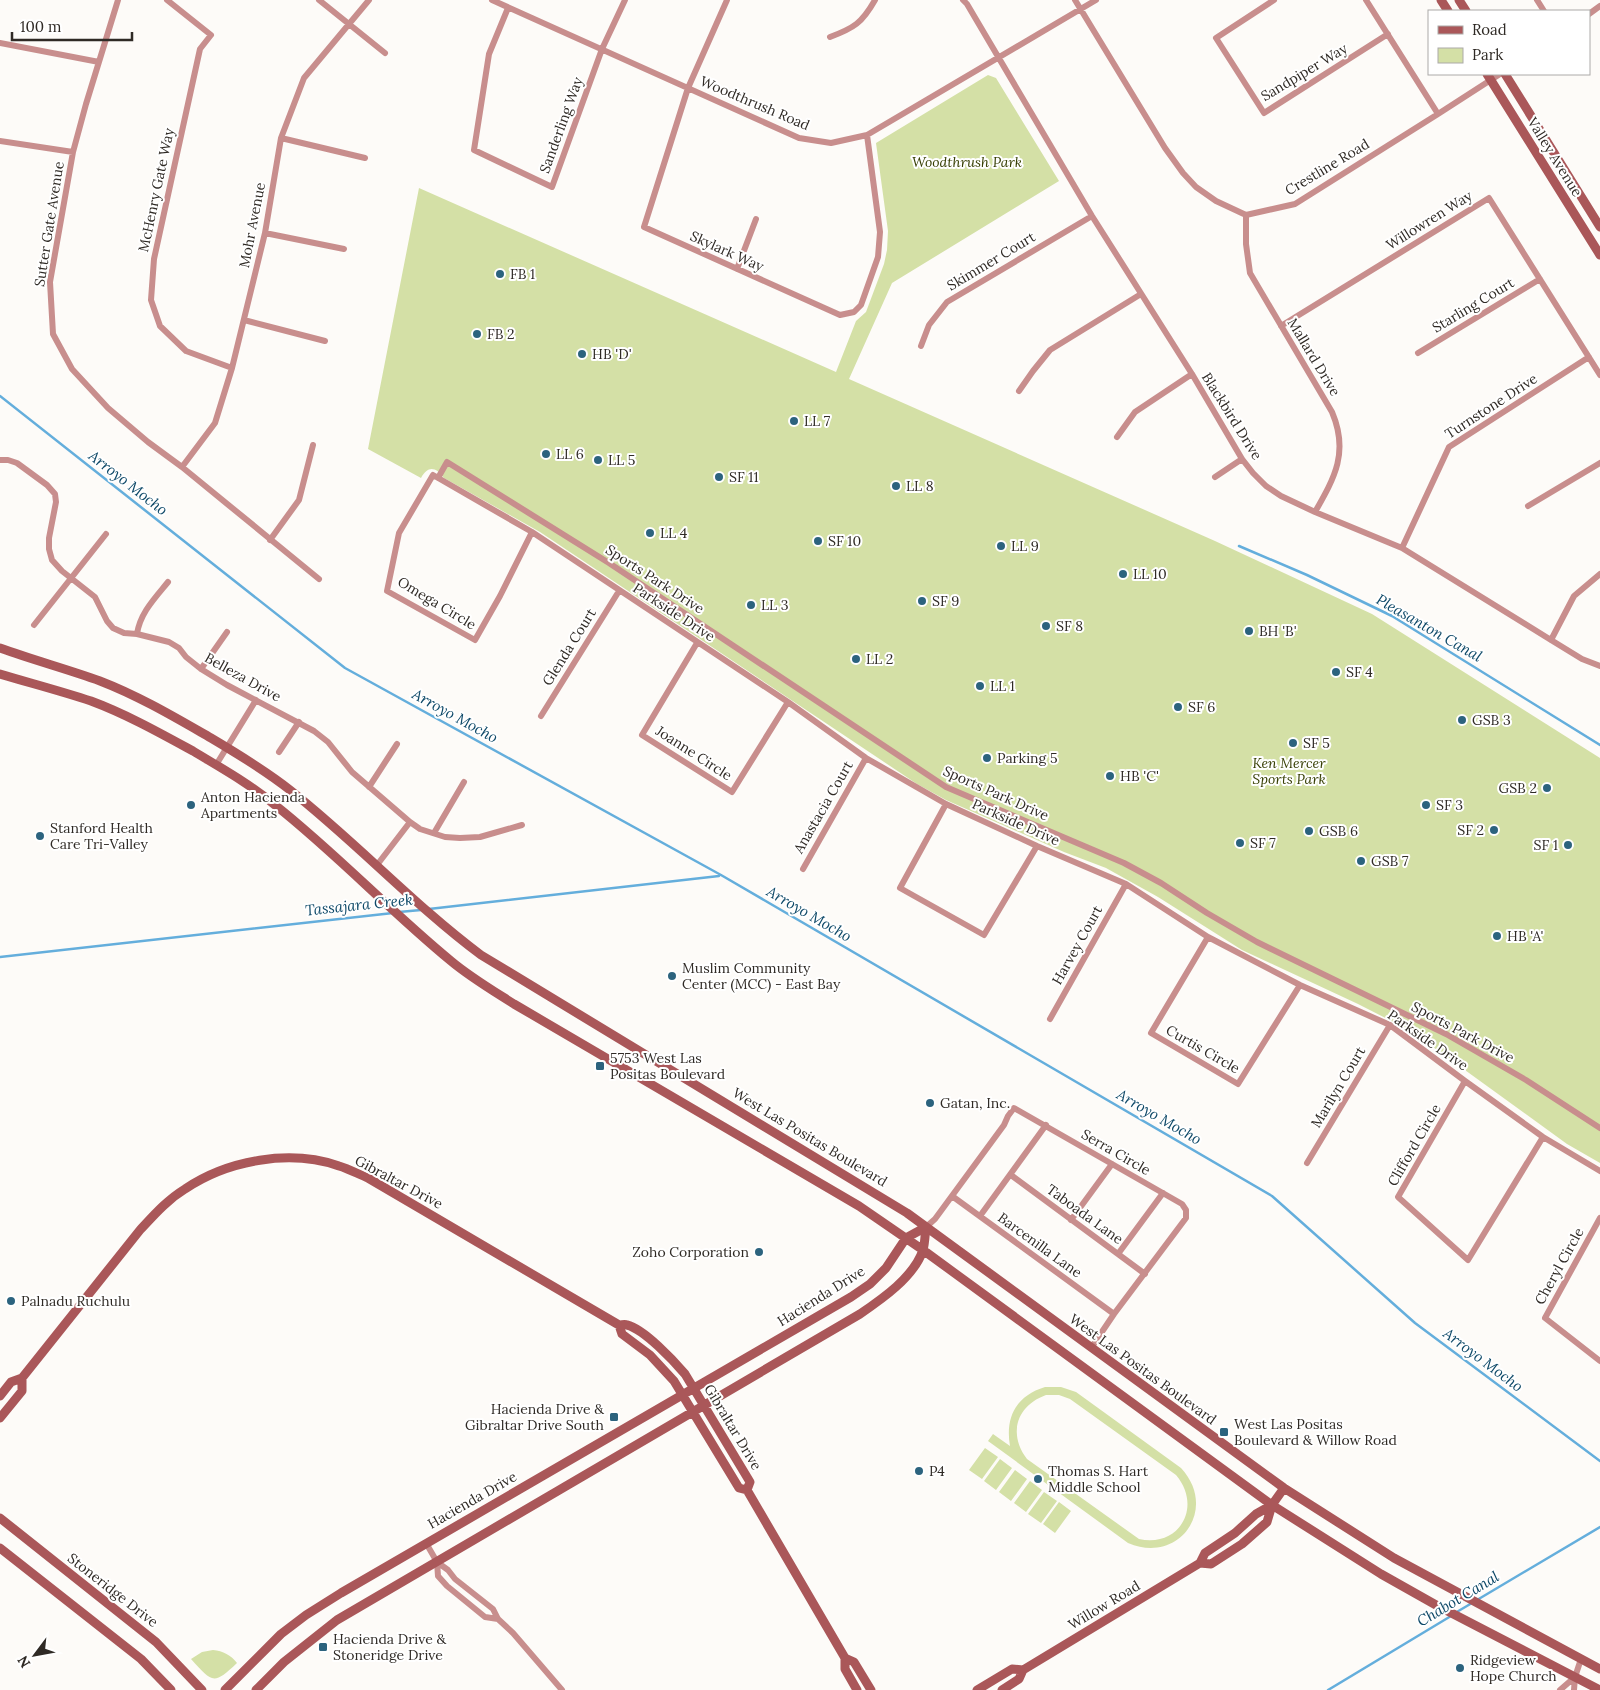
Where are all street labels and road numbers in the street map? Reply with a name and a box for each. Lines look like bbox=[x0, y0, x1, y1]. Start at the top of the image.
street label: Sandpiper Way bbox=[1257, 39, 1351, 105]
street label: Woodthrush Road bbox=[697, 72, 813, 134]
street label: Sanderling Way bbox=[535, 74, 587, 176]
street label: Valley Avenue bbox=[1523, 113, 1587, 200]
street label: McHenry Gate Way bbox=[134, 126, 178, 254]
street label: Crestline Road bbox=[1282, 135, 1372, 199]
street label: Sutter Gate Avenue bbox=[30, 160, 68, 288]
street label: Mohr Avenue bbox=[235, 180, 269, 269]
street label: Willowren Way bbox=[1383, 186, 1476, 254]
street label: Skylark Way bbox=[687, 227, 767, 276]
street label: Skimmer Court bbox=[944, 227, 1039, 294]
street label: Starling Court bbox=[1429, 273, 1518, 336]
street label: Mallard Drive bbox=[1284, 315, 1345, 400]
street label: Blackbird Drive bbox=[1198, 369, 1266, 463]
street label: Turnstone Drive bbox=[1441, 369, 1541, 443]
street label: Sports Park Drive bbox=[602, 540, 708, 618]
street label: Omega Circle bbox=[394, 573, 480, 634]
street label: Parkside Drive bbox=[630, 579, 719, 645]
street label: Glenda Court bbox=[538, 605, 600, 689]
street label: Belleza Drive bbox=[202, 649, 285, 706]
street label: Joanne Circle bbox=[652, 721, 736, 785]
street label: Anastacia Court bbox=[789, 757, 857, 857]
street label: Sports Park Drive bbox=[940, 762, 1052, 825]
street label: Parkside Drive bbox=[969, 795, 1063, 850]
street label: Harvey Court bbox=[1048, 902, 1106, 988]
street label: Sports Park Drive bbox=[1408, 997, 1518, 1067]
street label: Parkside Drive bbox=[1384, 1006, 1472, 1075]
street label: Curtis Circle bbox=[1163, 1021, 1244, 1078]
street label: Marilyn Court bbox=[1307, 1043, 1370, 1131]
street label: West Las Positas Boulevard bbox=[729, 1084, 891, 1190]
street label: Clifford Circle bbox=[1383, 1100, 1445, 1189]
street label: Serra Circle bbox=[1078, 1125, 1154, 1179]
street label: Gibraltar Drive bbox=[352, 1151, 446, 1213]
street label: Taboada Lane bbox=[1043, 1180, 1127, 1248]
street label: Barcenilla Lane bbox=[994, 1208, 1086, 1282]
street label: Cheryl Circle bbox=[1530, 1224, 1588, 1308]
street label: Hacienda Drive bbox=[774, 1262, 868, 1330]
street label: West Las Positas Boulevard bbox=[1066, 1310, 1220, 1428]
street label: Gibraltar Drive bbox=[700, 1381, 766, 1474]
street label: Hacienda Drive bbox=[424, 1467, 520, 1533]
street label: Stoneridge Drive bbox=[64, 1549, 162, 1631]
street label: Willow Road bbox=[1065, 1577, 1143, 1633]

